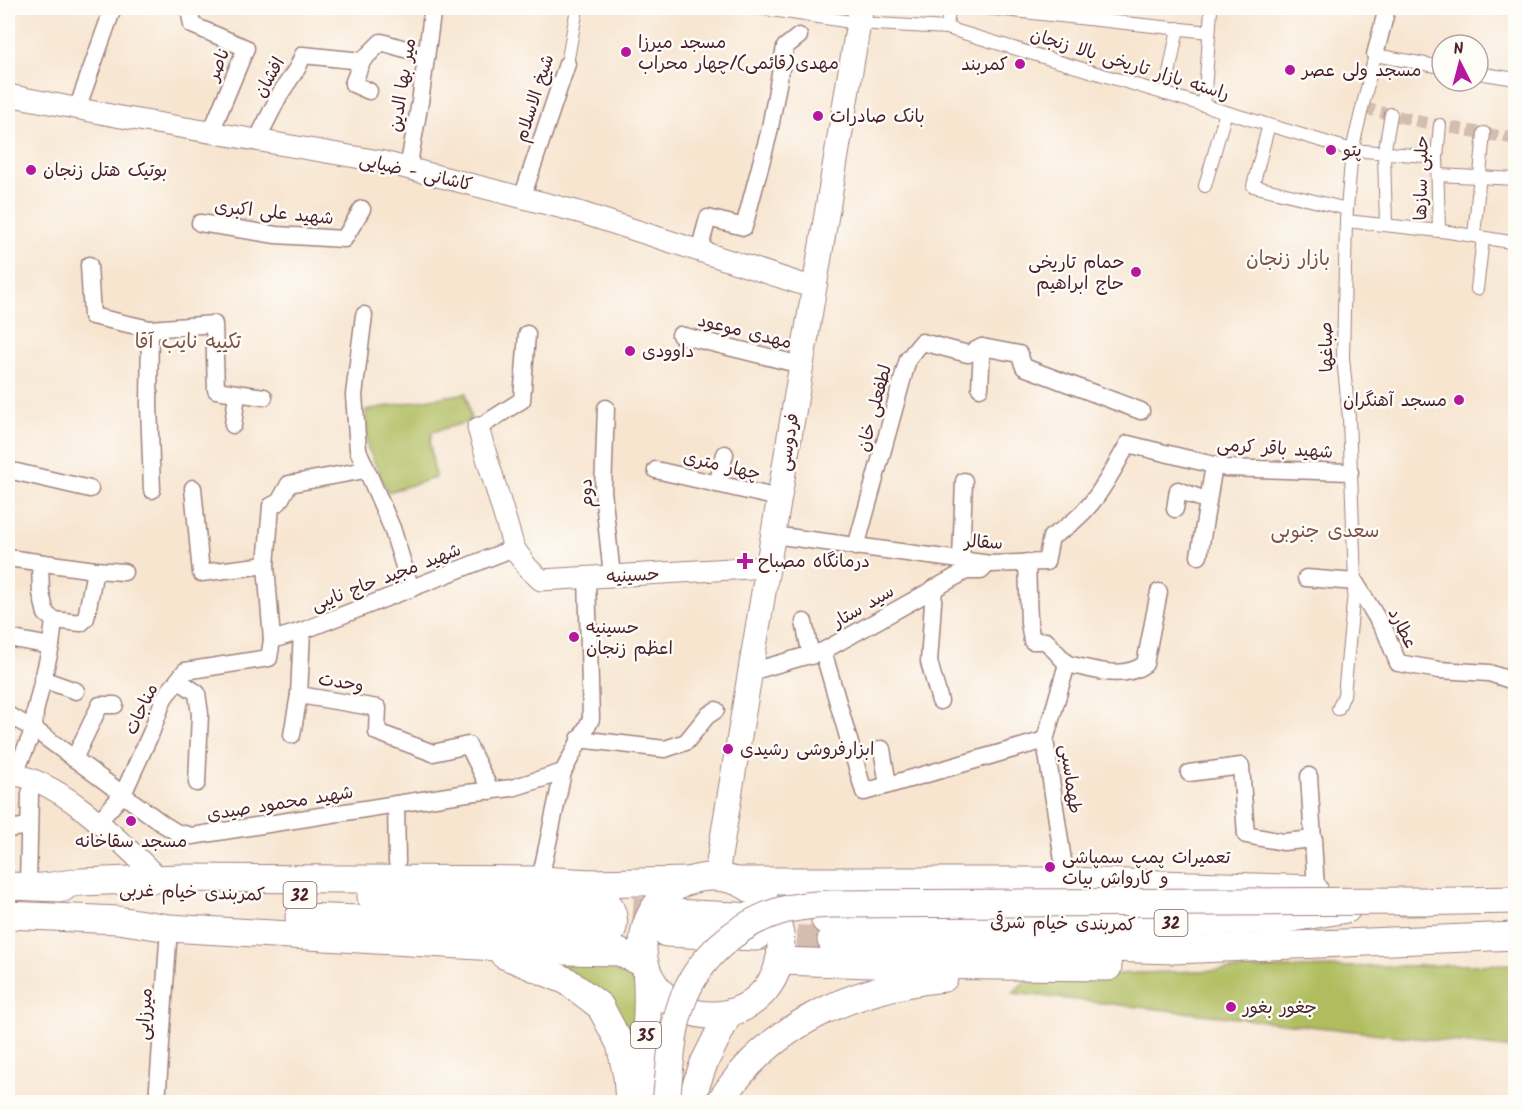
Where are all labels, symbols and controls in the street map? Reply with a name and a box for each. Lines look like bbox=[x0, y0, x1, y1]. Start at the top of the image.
street label: راسته بازار تاریخی بالا زنجان bbox=[1026, 21, 1233, 110]
place label: مسجد میرزا مهدی(قائمی)/چهار محراب bbox=[638, 29, 839, 79]
north arrow bbox=[1430, 33, 1490, 93]
street label: میر بها الدین bbox=[382, 36, 425, 134]
text: N bbox=[1452, 37, 1465, 63]
street label: ناصر bbox=[199, 43, 239, 88]
marker: مسجد میرزا مهدی(قائمی)/چهار محراب bbox=[619, 45, 633, 59]
street label: شیخ الاسلام bbox=[508, 51, 563, 146]
place label: کمربند bbox=[961, 51, 1008, 80]
street label: افشان bbox=[247, 52, 294, 104]
marker: کمربند bbox=[1013, 57, 1027, 71]
place label: مسجد ولی عصر bbox=[1300, 57, 1422, 86]
marker: مسجد ولی عصر bbox=[1283, 63, 1297, 77]
place label: بانک صادرات bbox=[830, 103, 925, 132]
marker: بانک صادرات bbox=[811, 109, 825, 123]
street label: حلبی سازها bbox=[1407, 135, 1438, 221]
place label: پتو bbox=[1341, 137, 1362, 166]
marker: پتو bbox=[1324, 143, 1338, 157]
street label: کاشانی - ضیایی bbox=[356, 146, 475, 201]
place label: بوتیک هتل زنجان bbox=[43, 157, 167, 186]
marker: بوتیک هتل زنجان bbox=[24, 163, 38, 177]
street label: شهید علی اکبری bbox=[213, 193, 335, 234]
district label: بازار زنجان bbox=[1246, 244, 1330, 276]
place label: حمام تاریخی حاج ابراهیم bbox=[1028, 249, 1124, 299]
marker: حمام تاریخی حاج ابراهیم bbox=[1129, 265, 1143, 279]
street label: مهدی موعود bbox=[695, 307, 795, 358]
street label: صباغها bbox=[1313, 321, 1342, 373]
district label: تکییه نایب آقا bbox=[135, 327, 241, 359]
place label: داوودی bbox=[642, 338, 694, 367]
marker: داوودی bbox=[623, 344, 637, 358]
street label: لطفعلی خان bbox=[850, 362, 901, 455]
place label: مسجد آهنگران bbox=[1343, 387, 1447, 416]
marker: مسجد آهنگران bbox=[1452, 393, 1466, 407]
street label: فردوسی bbox=[771, 411, 808, 473]
street label: شهید باقر کرمی bbox=[1216, 431, 1334, 468]
street label: چهار متری bbox=[680, 443, 763, 489]
street label: دوم bbox=[572, 478, 603, 508]
district label: سعدی جنوبی bbox=[1271, 516, 1380, 548]
street label: سقالر bbox=[962, 528, 1004, 559]
street label: شهید مجید حاج نایبی bbox=[307, 536, 466, 620]
place label: درمانگاه مصباح bbox=[758, 548, 870, 577]
marker: درمانگاه مصباح bbox=[736, 552, 754, 570]
street label: حسینیه bbox=[606, 561, 660, 592]
street label: سید ستار bbox=[826, 578, 900, 638]
street label: عطارد bbox=[1379, 603, 1424, 654]
place label: حسینیه اعظم زنجان bbox=[586, 614, 673, 664]
marker: حسینیه اعظم زنجان bbox=[567, 630, 581, 644]
street label: وحدت bbox=[316, 666, 366, 701]
street label: مناجات bbox=[118, 679, 167, 740]
place label: ابزارفروشی رشیدی bbox=[740, 736, 874, 765]
marker: ابزارفروشی رشیدی bbox=[721, 742, 735, 756]
street label: طهماسبی bbox=[1050, 743, 1089, 816]
street label: شهید محمود صیدی bbox=[205, 779, 356, 830]
marker: مسجد سقاخانه bbox=[124, 814, 138, 828]
place label: مسجد سقاخانه bbox=[75, 828, 187, 857]
place label: تعمیرات پمپ سمپاشی و کارواش بیات bbox=[1062, 844, 1231, 894]
marker: تعمیرات پمپ سمپاشی و کارواش بیات bbox=[1043, 860, 1057, 874]
street label: کمربندی خیام غربی bbox=[119, 876, 266, 911]
road number: 32 bbox=[284, 882, 316, 908]
street label: کمربندی خیام شرقی bbox=[990, 909, 1136, 940]
road number: 32 bbox=[1154, 910, 1188, 936]
street label: میرزایی bbox=[129, 987, 162, 1041]
place label: جغور بغور bbox=[1241, 994, 1317, 1023]
marker: جغور بغور bbox=[1224, 1000, 1238, 1014]
road number: 35 bbox=[631, 1022, 661, 1048]

